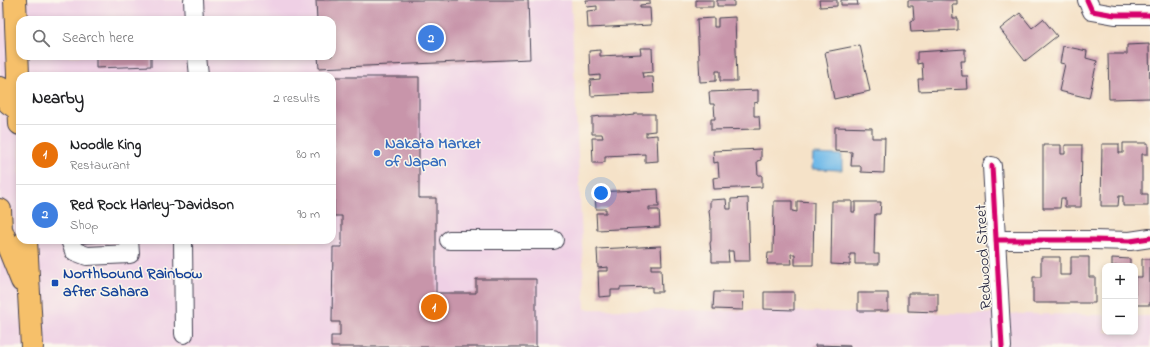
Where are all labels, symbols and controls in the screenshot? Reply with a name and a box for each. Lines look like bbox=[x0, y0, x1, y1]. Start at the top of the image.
search box bbox=[16, 16, 336, 60]
pin: 2 bbox=[418, 23, 444, 53]
icon: search bbox=[30, 27, 52, 49]
text: Search here bbox=[62, 27, 134, 49]
text: Nearby bbox=[32, 86, 84, 111]
text: 2 results bbox=[273, 89, 320, 108]
place label: Nakata Market of Japan bbox=[385, 132, 482, 174]
text: Noodle King bbox=[70, 134, 141, 156]
text: 1 bbox=[43, 145, 47, 164]
text: 80 m bbox=[296, 145, 320, 164]
marker: Nakata Market of Japan bbox=[372, 148, 382, 158]
text: Restaurant bbox=[70, 156, 130, 175]
your location bbox=[591, 183, 611, 203]
text: Red Rock Harley-Davidson bbox=[70, 194, 234, 216]
street label: Redwood Street bbox=[969, 203, 999, 310]
text: 2 bbox=[42, 205, 48, 224]
text: 90 m bbox=[297, 205, 320, 224]
text: Shop bbox=[70, 216, 98, 235]
place label: Northbound Rainbow after Sahara bbox=[63, 262, 203, 304]
map controls bbox=[1102, 263, 1138, 335]
button: + bbox=[1102, 263, 1138, 299]
marker: Northbound Rainbow after Sahara bbox=[50, 278, 60, 288]
pin: 1 bbox=[421, 292, 447, 322]
button: − bbox=[1102, 299, 1138, 335]

